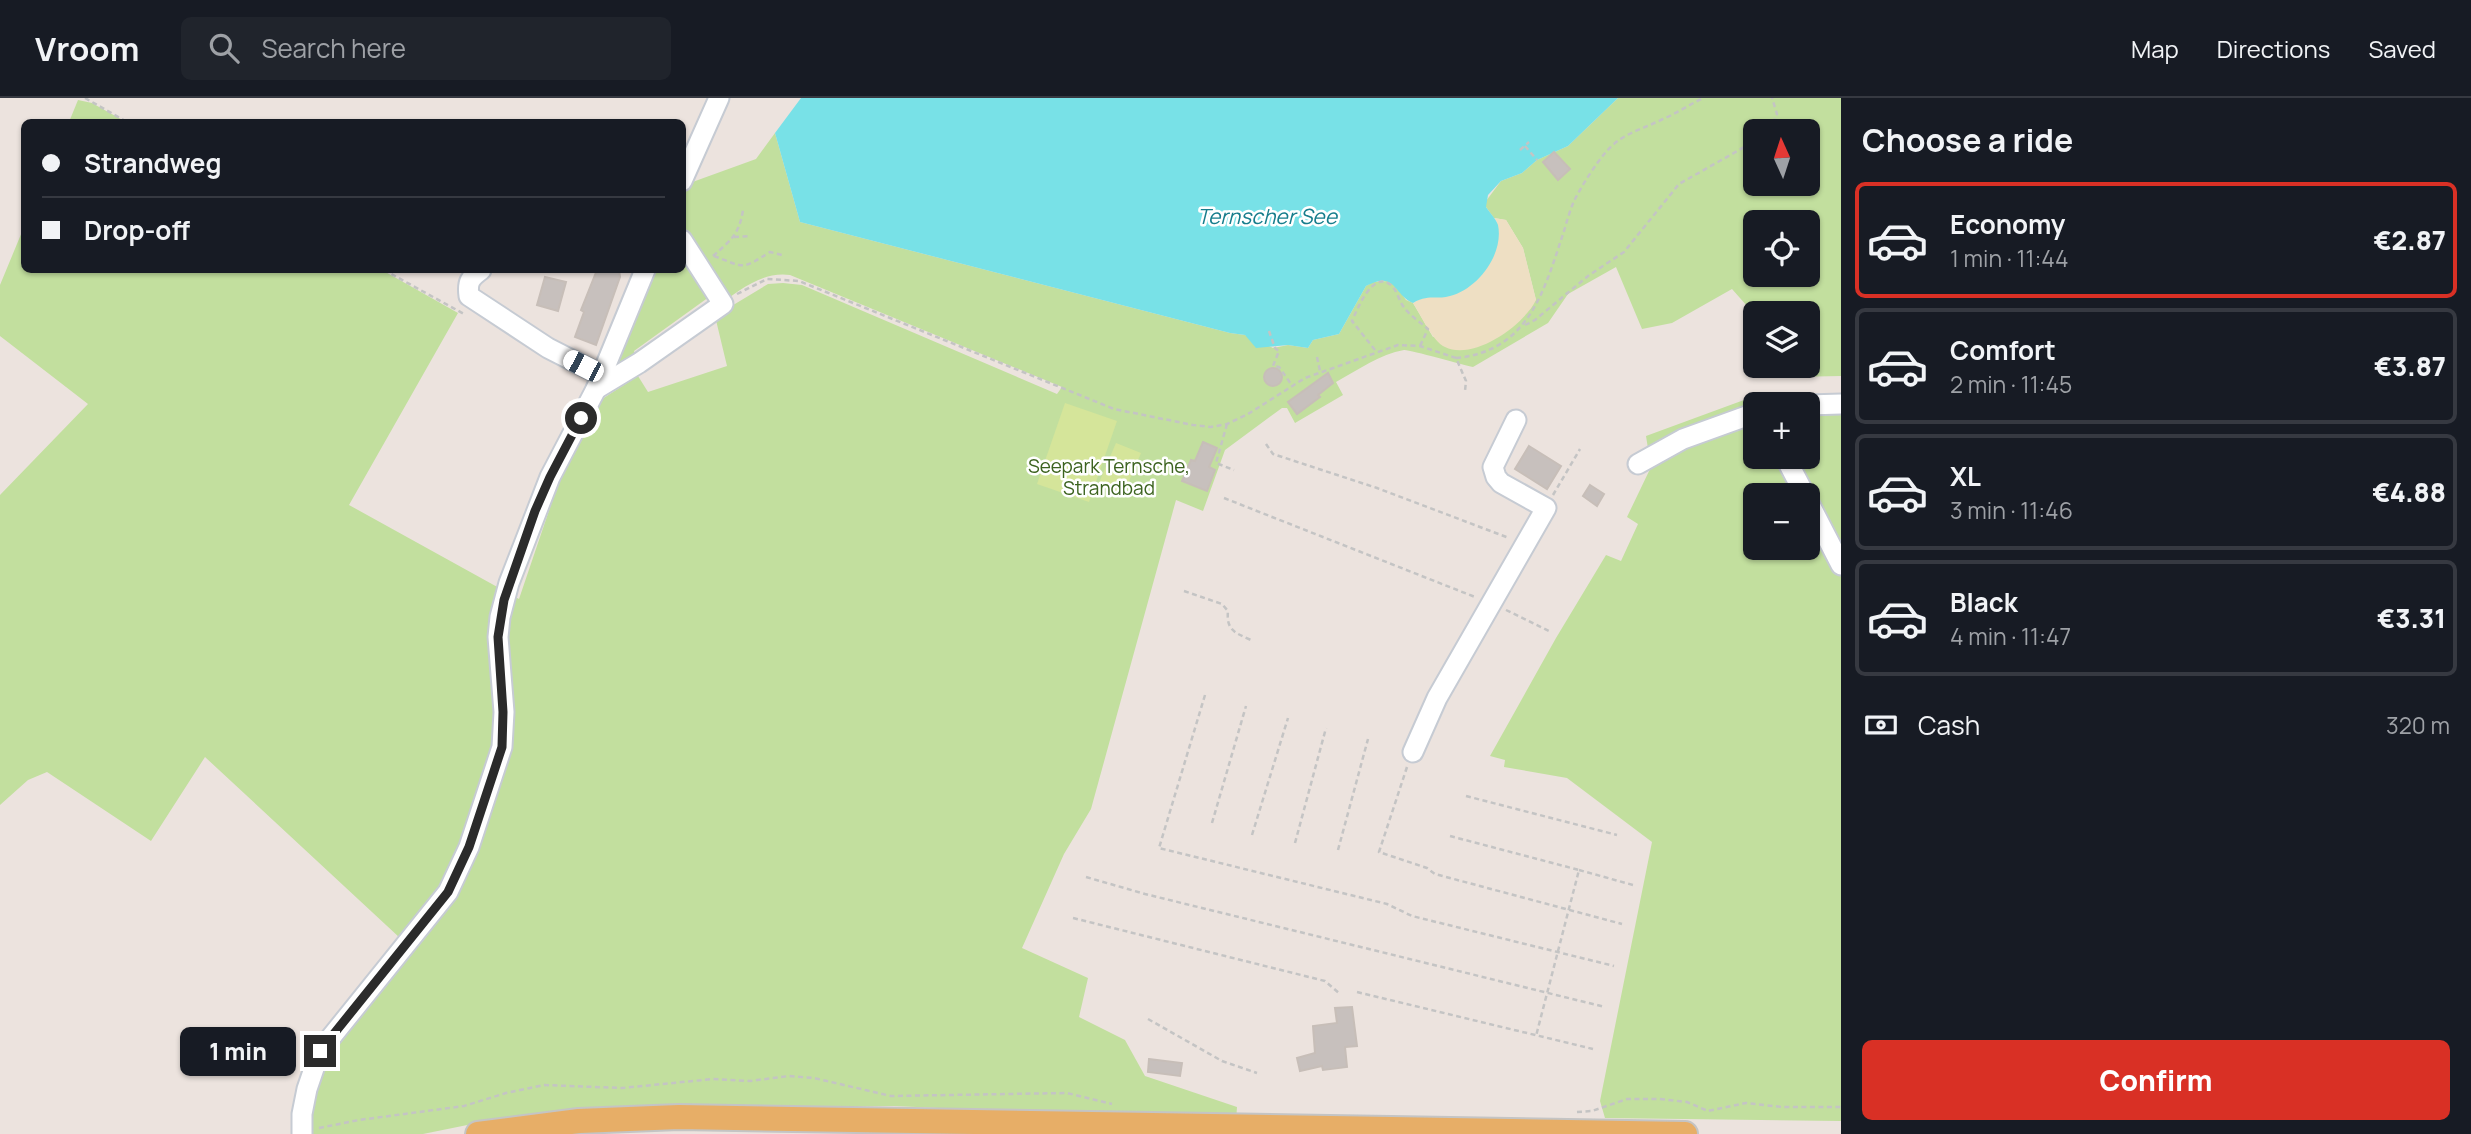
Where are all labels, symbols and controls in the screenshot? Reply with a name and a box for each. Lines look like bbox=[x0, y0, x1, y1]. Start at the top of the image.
search box bbox=[181, 17, 671, 80]
text: Vroom bbox=[35, 26, 139, 71]
icon: search bbox=[205, 29, 243, 67]
text: Search here bbox=[261, 30, 406, 66]
text: Map bbox=[2131, 32, 2179, 65]
text: Directions bbox=[2217, 32, 2330, 65]
text: Saved bbox=[2368, 32, 2436, 65]
text: Choose a ride bbox=[1862, 118, 2073, 162]
north arrow bbox=[1743, 119, 1820, 196]
map controls bbox=[1743, 119, 1820, 560]
text: Strandweg bbox=[84, 145, 221, 181]
water label: Ternscher See bbox=[1197, 202, 1339, 230]
text: Economy bbox=[1950, 206, 2065, 242]
icon: car bbox=[1866, 209, 1929, 272]
button: locate bbox=[1743, 210, 1820, 287]
text: Drop-off bbox=[84, 212, 190, 248]
text: €2.87 bbox=[2374, 222, 2446, 258]
text: 1 min · 11:44 bbox=[1950, 242, 2069, 274]
button: layers bbox=[1743, 301, 1820, 378]
text: Comfort bbox=[1950, 332, 2056, 368]
icon: car bbox=[1866, 335, 1929, 398]
car bbox=[560, 347, 607, 385]
text: €3.87 bbox=[2374, 348, 2446, 384]
text: 2 min · 11:45 bbox=[1950, 368, 2072, 400]
button: + bbox=[1743, 392, 1820, 469]
route start bbox=[565, 402, 597, 434]
park label: Seepark Ternsche, Strandbad bbox=[1028, 453, 1190, 501]
text: XL bbox=[1950, 458, 1981, 494]
icon: car bbox=[1866, 461, 1929, 524]
text: €4.88 bbox=[2372, 474, 2446, 510]
button: − bbox=[1743, 483, 1820, 560]
text: 3 min · 11:46 bbox=[1950, 494, 2073, 526]
text: Black bbox=[1950, 584, 2018, 620]
icon: car bbox=[1866, 587, 1929, 650]
text: €3.31 bbox=[2377, 600, 2446, 636]
text: 4 min · 11:47 bbox=[1950, 620, 2071, 652]
icon: cash bbox=[1862, 706, 1900, 744]
text: Cash bbox=[1918, 707, 1980, 743]
text: 320 m bbox=[2386, 709, 2450, 741]
callout: 1 min bbox=[180, 1026, 296, 1076]
text: 1 min bbox=[209, 1035, 267, 1067]
route end bbox=[304, 1035, 336, 1067]
button: Confirm bbox=[1862, 1040, 2450, 1120]

